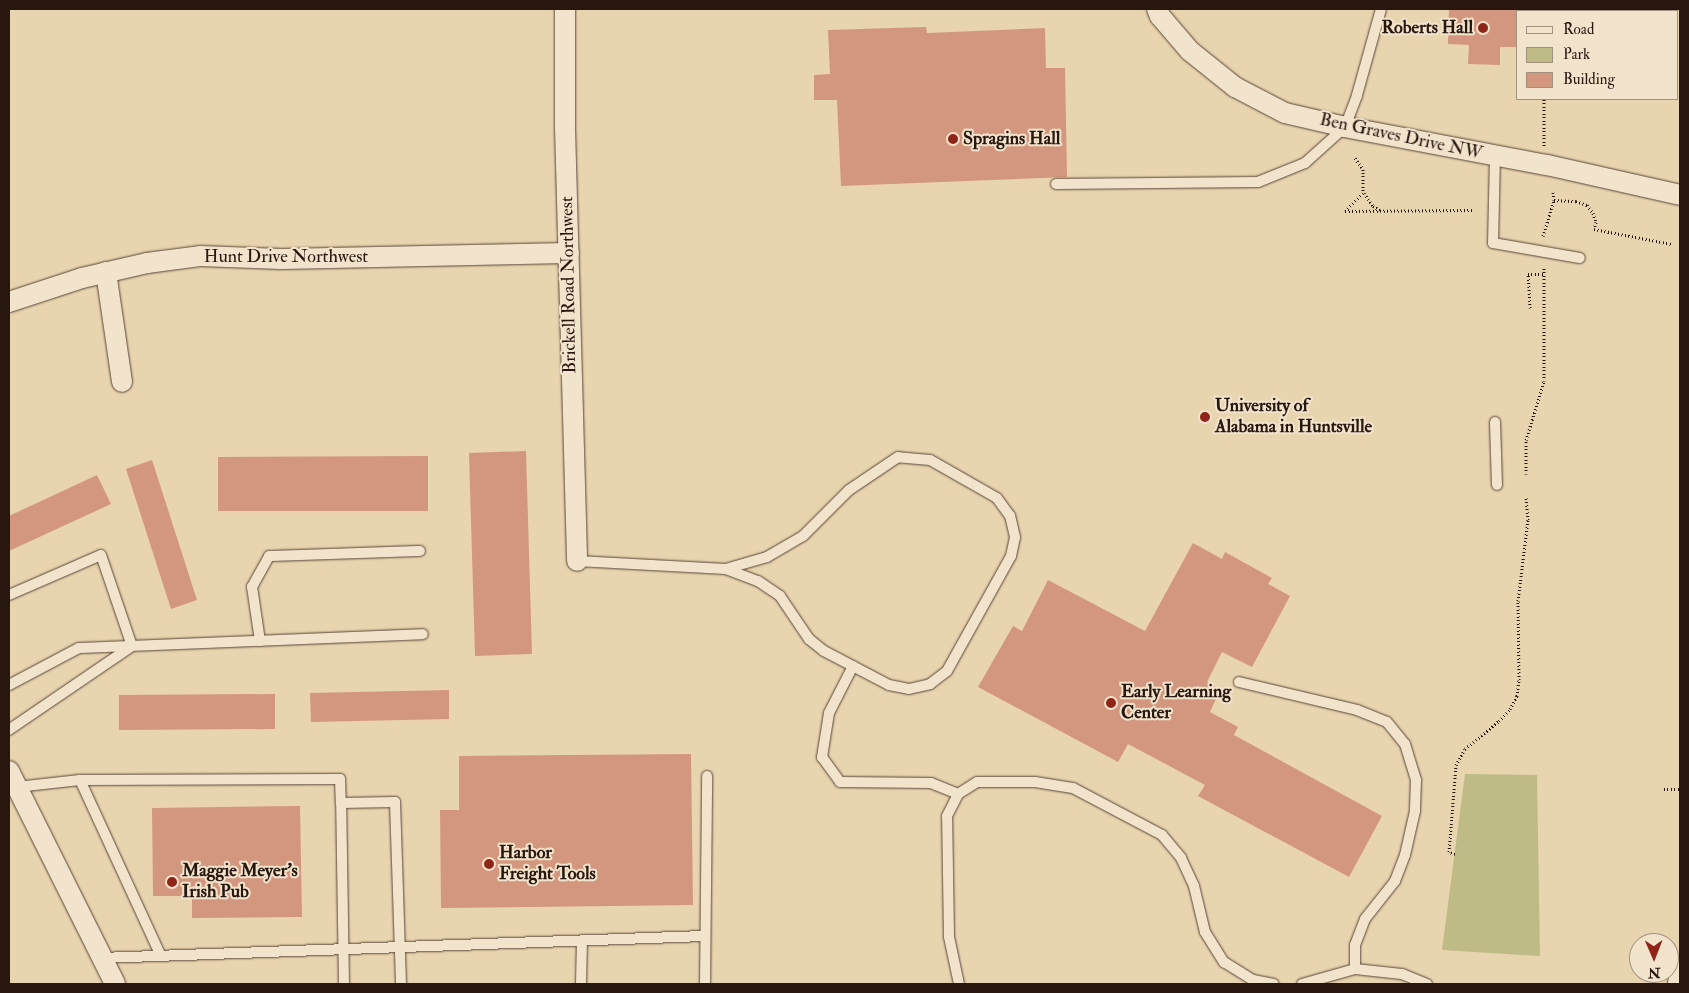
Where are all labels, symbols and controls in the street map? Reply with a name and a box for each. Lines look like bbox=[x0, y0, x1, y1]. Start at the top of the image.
legend bbox=[1516, 10, 1679, 100]
place label: Roberts Hall bbox=[1381, 17, 1473, 39]
text: Road bbox=[1563, 20, 1594, 39]
marker: Roberts Hall bbox=[1477, 22, 1489, 34]
text: Park bbox=[1563, 45, 1590, 64]
text: Building bbox=[1563, 70, 1615, 89]
street label: Ben Graves Drive NW bbox=[1318, 109, 1484, 165]
place label: Spragins Hall bbox=[963, 128, 1060, 150]
marker: Spragins Hall bbox=[947, 133, 959, 145]
street label: Brickell Road Northwest bbox=[557, 196, 581, 374]
street label: Hunt Drive Northwest bbox=[204, 246, 368, 268]
place label: University of Alabama in Huntsville bbox=[1215, 396, 1372, 438]
marker: University of Alabama in Huntsville bbox=[1199, 411, 1211, 423]
place label: Early Learning Center bbox=[1121, 682, 1231, 724]
marker: Early Learning Center bbox=[1105, 697, 1117, 709]
place label: Harbor Freight Tools bbox=[499, 843, 596, 886]
marker: Harbor Freight Tools bbox=[483, 858, 495, 870]
place label: Maggie Meyer's Irish Pub bbox=[182, 861, 298, 904]
marker: Maggie Meyer's Irish Pub bbox=[166, 876, 178, 888]
north arrow bbox=[1629, 933, 1679, 983]
text: N bbox=[1648, 964, 1661, 981]

